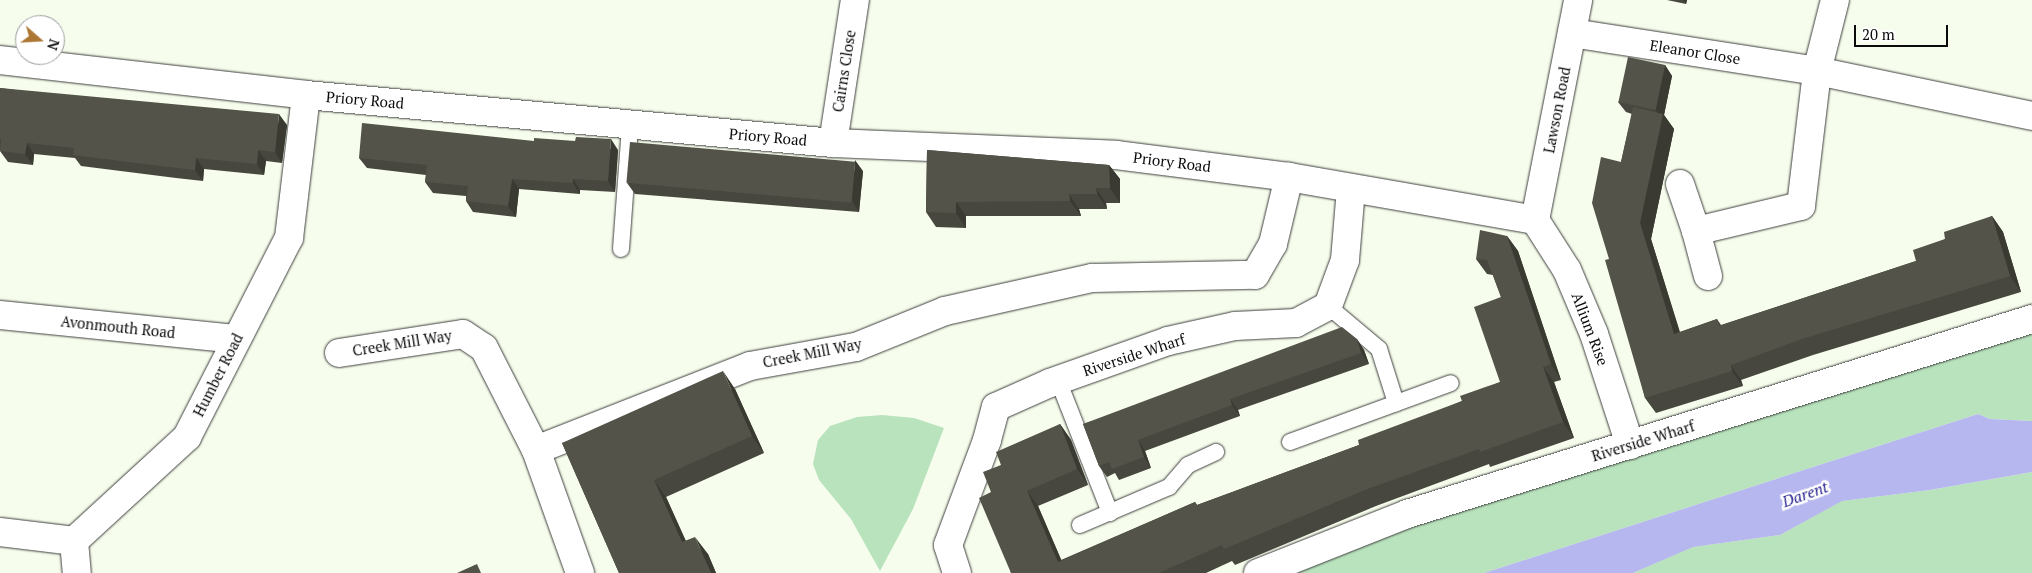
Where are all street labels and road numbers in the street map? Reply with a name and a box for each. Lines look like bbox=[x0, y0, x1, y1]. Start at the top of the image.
street label: Cairns Close bbox=[829, 29, 859, 113]
street label: Eleanor Close bbox=[1648, 36, 1742, 68]
street label: Lawson Road bbox=[1540, 65, 1574, 155]
street label: Priory Road bbox=[325, 88, 405, 112]
street label: Priory Road bbox=[728, 125, 808, 149]
street label: Priory Road bbox=[1132, 148, 1212, 176]
street label: Allium Rise bbox=[1568, 290, 1612, 368]
street label: Avonmouth Road bbox=[60, 312, 176, 342]
street label: Creek Mill Way bbox=[351, 326, 453, 360]
street label: Humber Road bbox=[189, 330, 247, 420]
street label: Riverside Wharf bbox=[1081, 330, 1187, 380]
street label: Creek Mill Way bbox=[761, 335, 863, 371]
street label: Riverside Wharf bbox=[1589, 417, 1697, 465]

